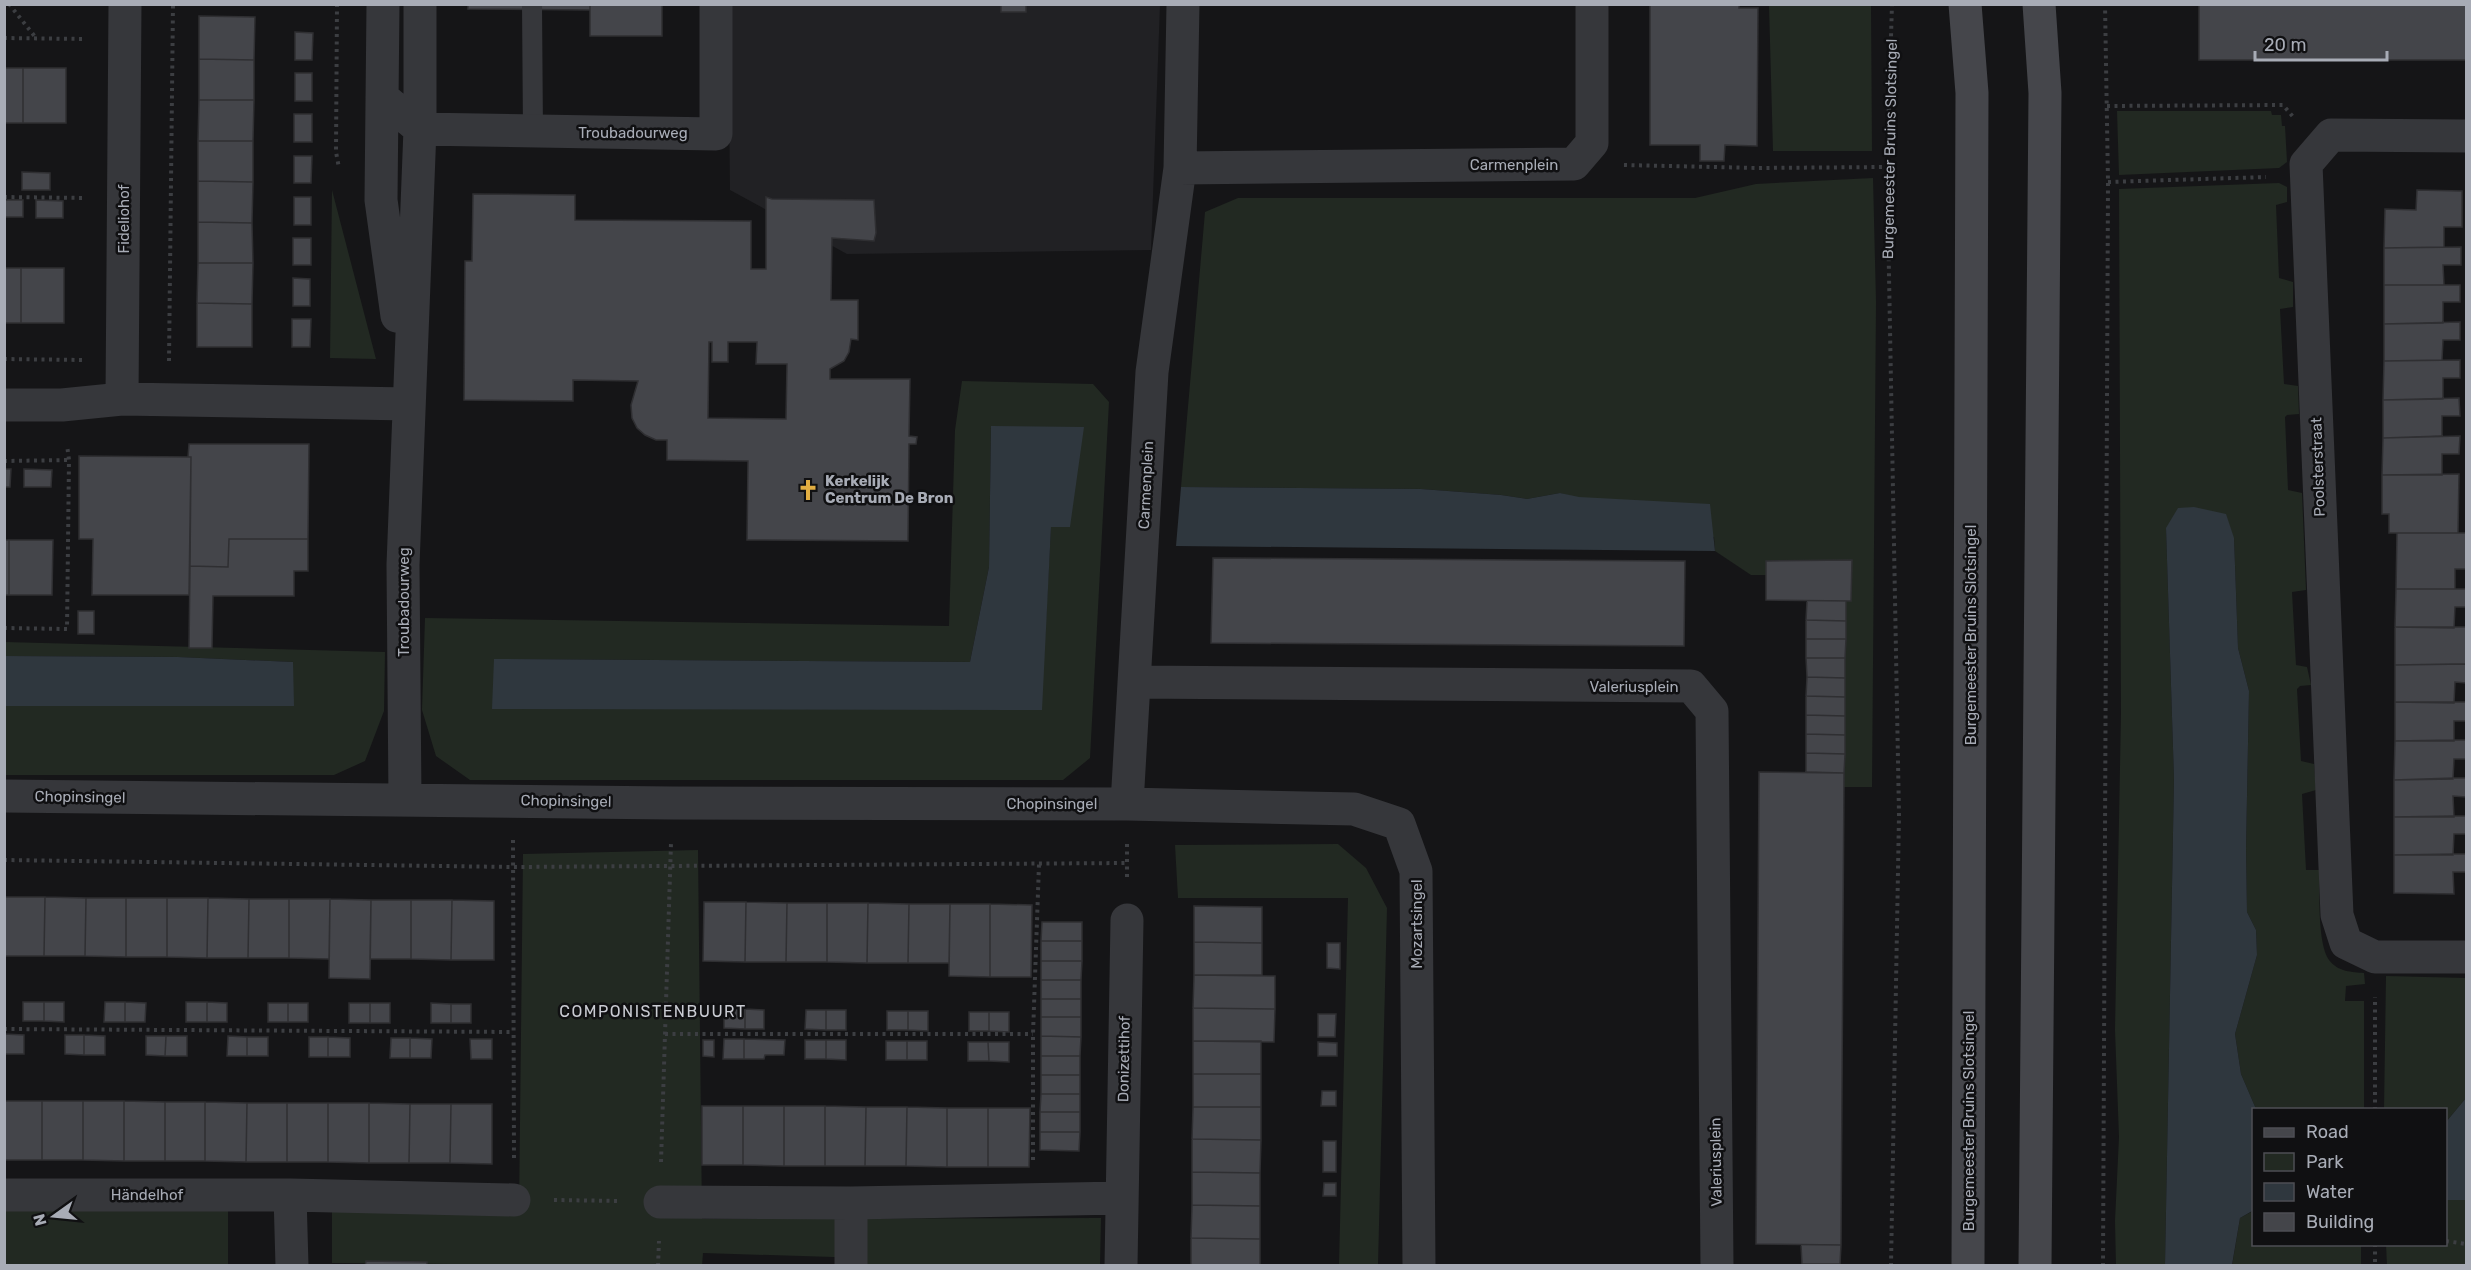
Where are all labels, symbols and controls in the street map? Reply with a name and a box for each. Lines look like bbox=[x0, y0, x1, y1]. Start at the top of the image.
scale bar bbox=[2255, 24, 2387, 62]
text: 20 m bbox=[2264, 34, 2306, 56]
street label: Burgemeester Bruins Slotsingel bbox=[1879, 39, 1901, 259]
street label: Troubadourweg bbox=[578, 124, 688, 142]
street label: Carmenplein bbox=[1470, 156, 1558, 174]
street label: Fideliohof bbox=[115, 184, 133, 254]
street label: Poolsterstraat bbox=[2307, 417, 2329, 517]
street label: Carmenplein bbox=[1135, 440, 1157, 530]
place label: Kerkelijk Centrum De Bron bbox=[825, 472, 953, 507]
church icon: Kerkelijk Centrum De Bron bbox=[796, 478, 820, 502]
street label: Burgemeester Bruins Slotsingel bbox=[1962, 525, 1980, 745]
street label: Troubadourweg bbox=[395, 547, 413, 657]
street label: Valeriusplein bbox=[1589, 678, 1679, 696]
street label: Chopinsingel bbox=[34, 787, 126, 807]
street label: Chopinsingel bbox=[520, 791, 612, 811]
street label: Chopinsingel bbox=[1007, 795, 1097, 813]
street label: Mozartsingel bbox=[1408, 879, 1426, 969]
district label: COMPONISTENBUURT bbox=[559, 1002, 747, 1021]
street label: Burgemeester Bruins Slotsingel bbox=[1960, 1011, 1978, 1231]
street label: Donizettihof bbox=[1114, 1015, 1134, 1102]
legend bbox=[2252, 1108, 2447, 1246]
street label: Valeriusplein bbox=[1706, 1117, 1726, 1207]
text: Road bbox=[2306, 1121, 2349, 1143]
text: Park bbox=[2306, 1151, 2344, 1173]
text: Water bbox=[2306, 1181, 2354, 1203]
north arrow bbox=[24, 1186, 84, 1246]
street label: Händelhof bbox=[111, 1186, 183, 1204]
text: Building bbox=[2306, 1211, 2374, 1233]
text: N bbox=[29, 1212, 51, 1228]

